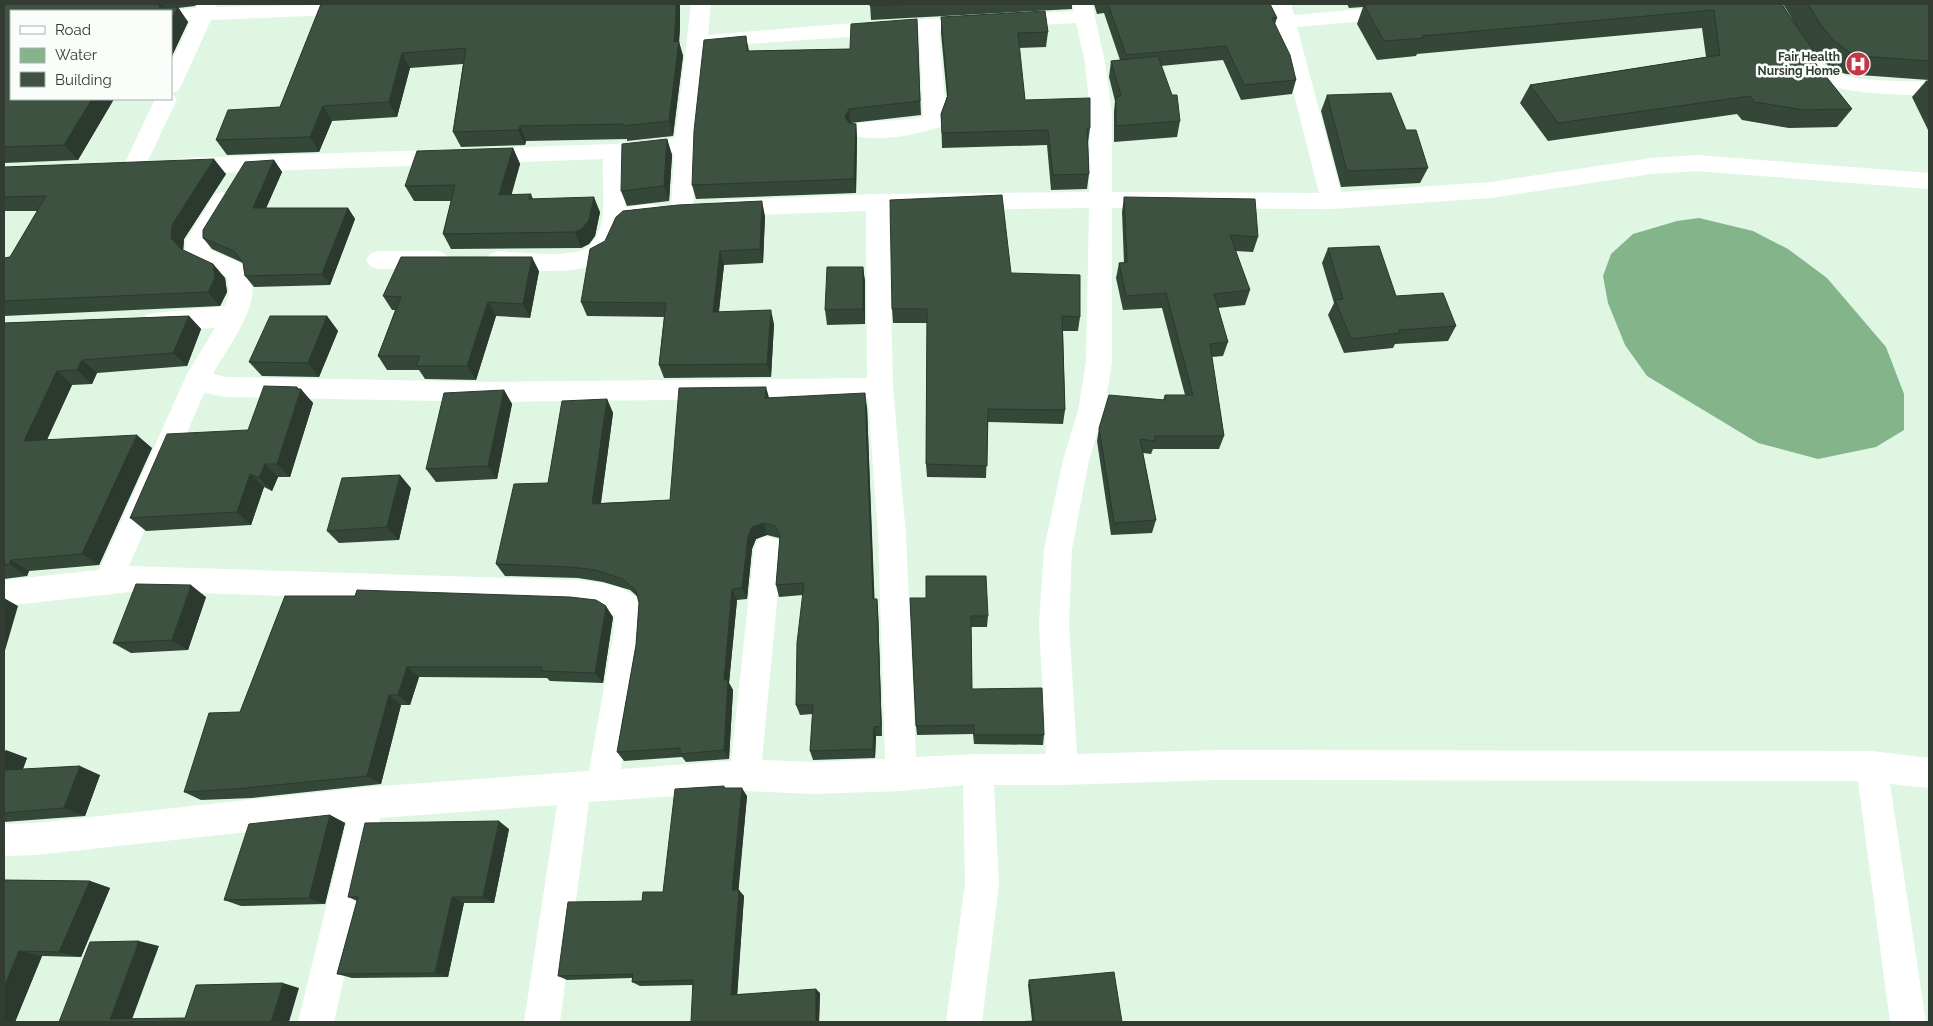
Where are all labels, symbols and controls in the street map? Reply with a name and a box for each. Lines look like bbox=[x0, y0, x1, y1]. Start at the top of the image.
legend bbox=[10, 10, 172, 100]
text: Road bbox=[55, 21, 91, 39]
text: Water bbox=[55, 46, 98, 64]
place label: Fair Health Nursing Home bbox=[1758, 50, 1840, 78]
hospital icon: Fair Health Nursing Home bbox=[1845, 51, 1871, 77]
text: Building bbox=[55, 71, 112, 89]

